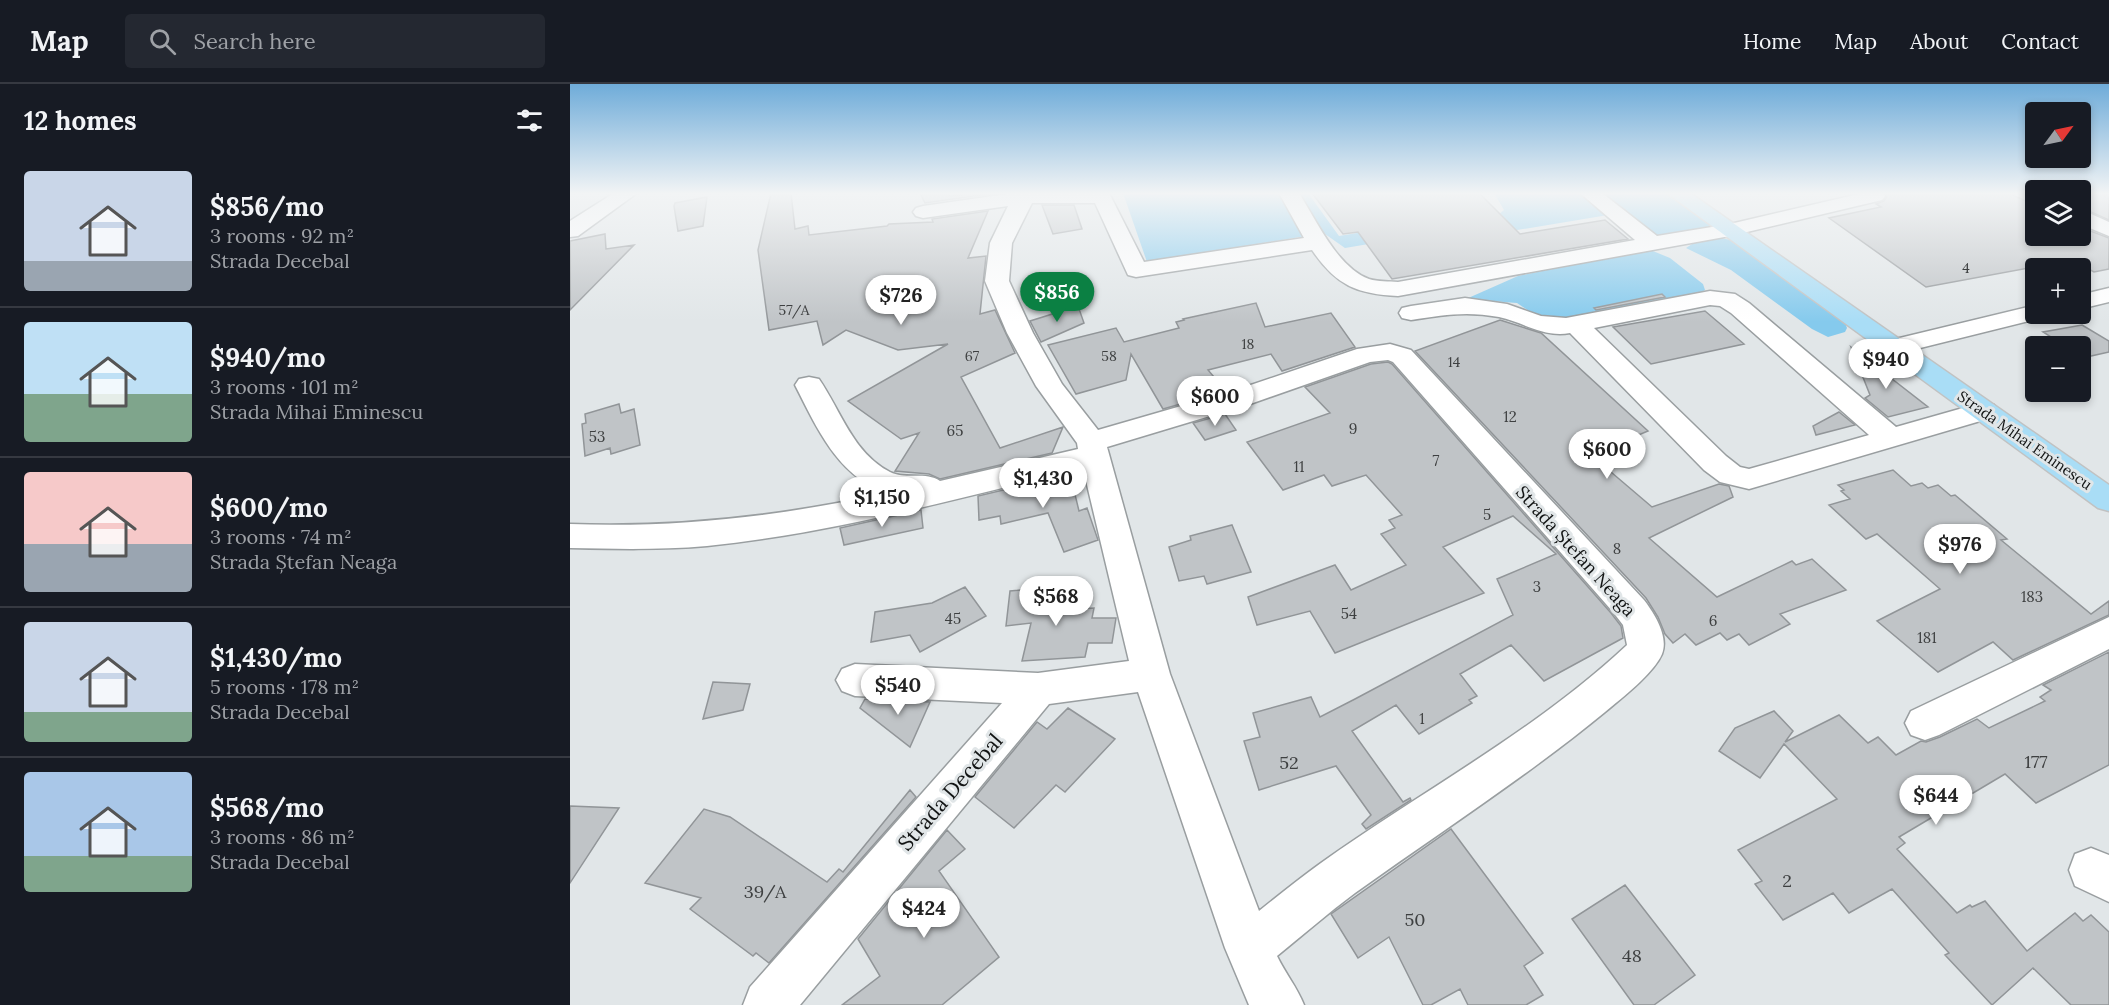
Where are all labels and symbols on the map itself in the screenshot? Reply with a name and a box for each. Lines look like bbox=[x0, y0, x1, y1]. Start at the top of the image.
north arrow bbox=[2025, 102, 2091, 168]
house number: 4 bbox=[1962, 259, 1970, 277]
pin: $856 bbox=[1021, 272, 1093, 323]
pin: $726 bbox=[865, 275, 937, 326]
house number: 57/A bbox=[779, 301, 810, 319]
house number: 18 bbox=[1242, 335, 1255, 353]
pin: $940 bbox=[1850, 339, 1922, 390]
house number: 67 bbox=[965, 347, 980, 365]
house number: 58 bbox=[1101, 347, 1117, 365]
house number: 14 bbox=[1448, 353, 1461, 371]
pin: $600 bbox=[1179, 376, 1251, 427]
street label: Strada Mihai Eminescu bbox=[1954, 386, 2096, 494]
house number: 12 bbox=[1503, 407, 1517, 426]
house number: 9 bbox=[1349, 419, 1357, 438]
house number: 65 bbox=[947, 421, 963, 440]
house number: 53 bbox=[589, 427, 605, 446]
pin: $600 bbox=[1571, 429, 1643, 480]
house number: 7 bbox=[1433, 451, 1440, 470]
house number: 11 bbox=[1294, 457, 1304, 476]
pin: $1,430 bbox=[994, 458, 1092, 509]
pin: $1,150 bbox=[833, 477, 931, 528]
street label: Strada Ștefan Neaga bbox=[1511, 481, 1641, 621]
house number: 5 bbox=[1483, 505, 1491, 524]
pin: $976 bbox=[1924, 524, 1996, 575]
house number: 8 bbox=[1613, 539, 1621, 558]
pin: $568 bbox=[1020, 576, 1092, 627]
house number: 3 bbox=[1533, 577, 1541, 596]
house number: 183 bbox=[2021, 587, 2043, 606]
house number: 54 bbox=[1341, 604, 1357, 623]
house number: 45 bbox=[945, 609, 961, 628]
house number: 6 bbox=[1709, 611, 1717, 630]
house number: 181 bbox=[1917, 628, 1937, 647]
pin: $540 bbox=[862, 665, 934, 716]
house number: 1 bbox=[1419, 709, 1425, 728]
street label: Strada Decebal bbox=[892, 728, 1008, 856]
house number: 177 bbox=[2024, 750, 2048, 773]
house number: 52 bbox=[1279, 751, 1299, 774]
pin: $644 bbox=[1900, 775, 1972, 826]
house number: 2 bbox=[1782, 869, 1792, 892]
house number: 39/A bbox=[744, 880, 787, 903]
pin: $424 bbox=[888, 888, 960, 939]
house number: 50 bbox=[1405, 908, 1426, 931]
house number: 48 bbox=[1622, 944, 1642, 967]

